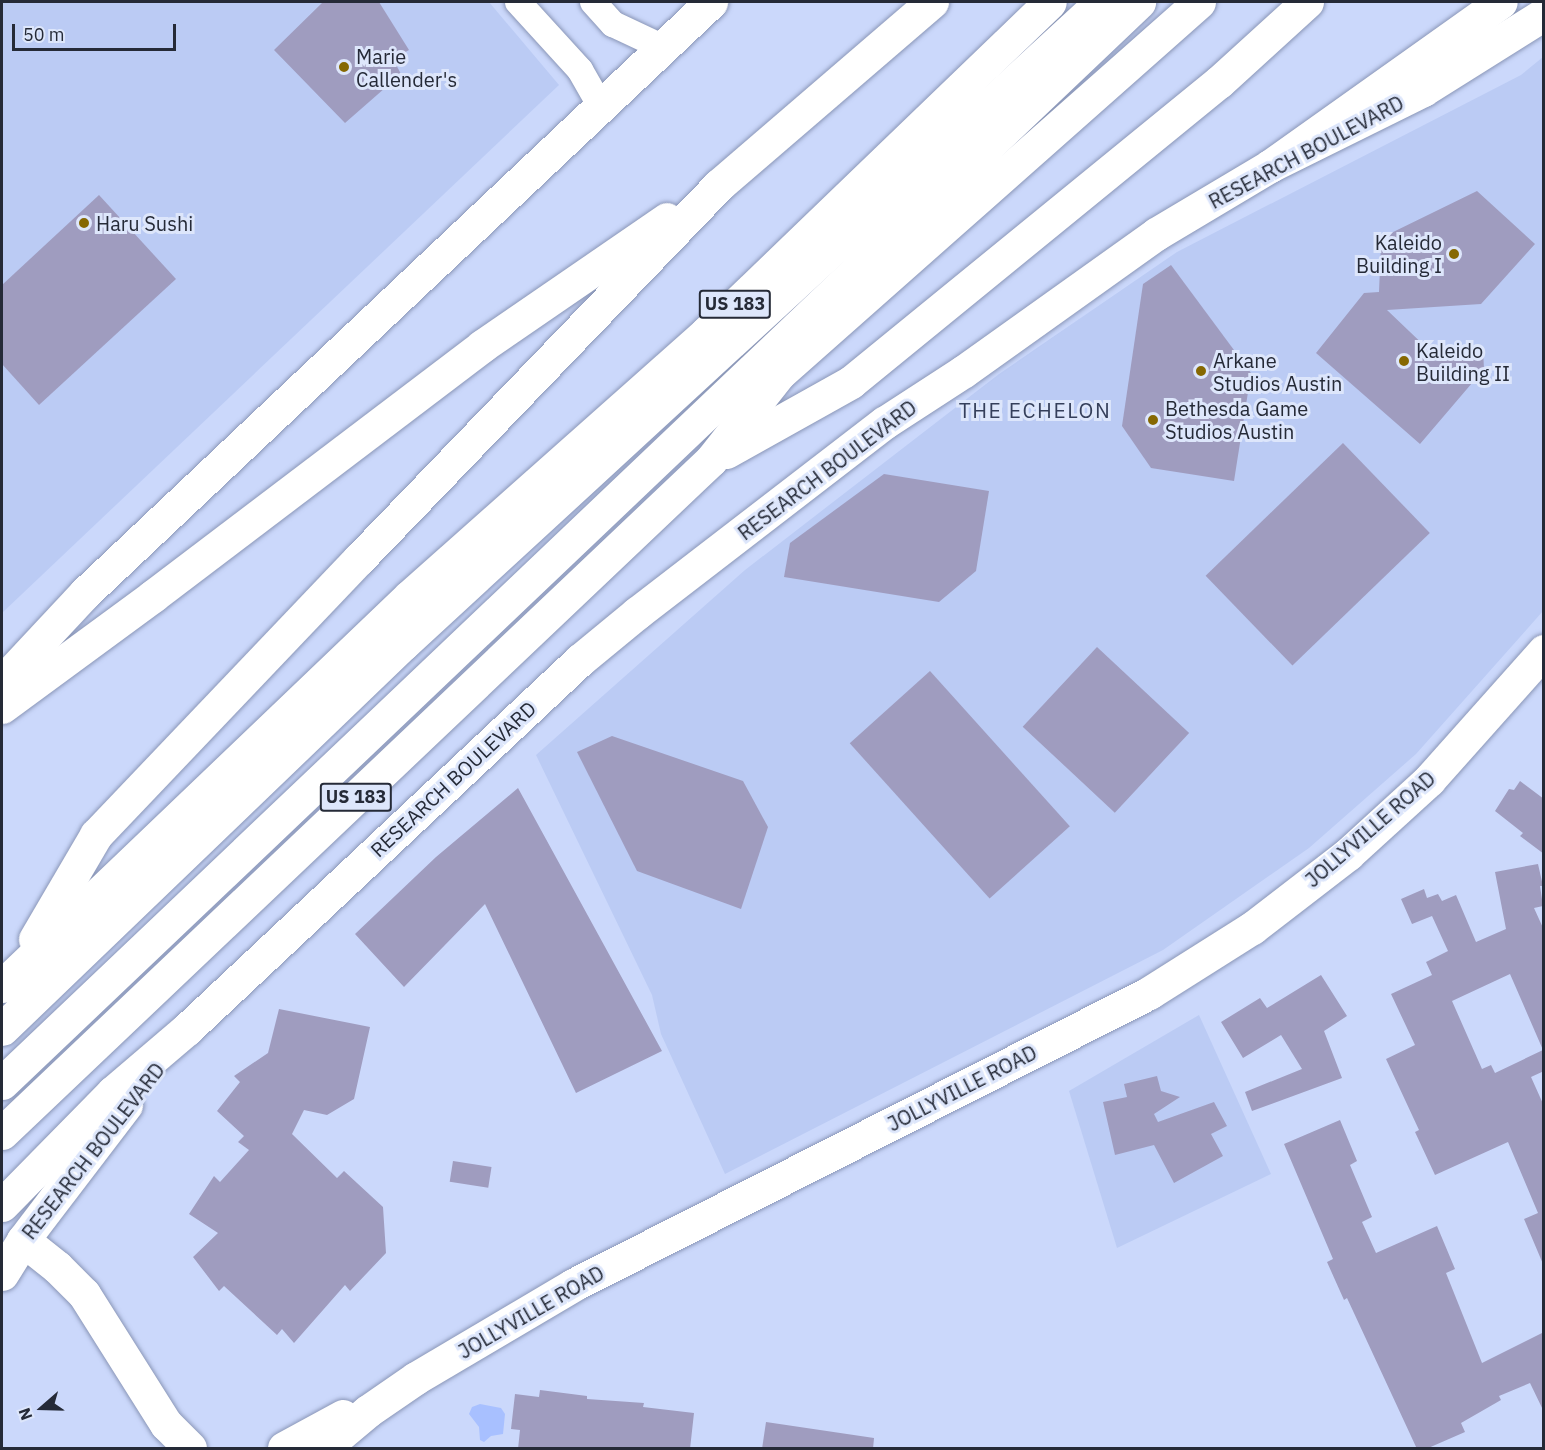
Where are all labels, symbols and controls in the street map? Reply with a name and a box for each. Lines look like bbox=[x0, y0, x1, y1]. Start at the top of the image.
scale bar bbox=[15, 12, 178, 50]
text: 50 m bbox=[23, 23, 65, 46]
place label: Marie Callender's bbox=[356, 44, 457, 91]
marker: Marie Callender's bbox=[337, 60, 351, 74]
street label: RESEARCH BOULEVARD bbox=[1205, 90, 1407, 214]
place label: Haru Sushi bbox=[96, 211, 193, 235]
marker: Haru Sushi bbox=[77, 216, 91, 230]
place label: Kaleido Building I bbox=[1356, 231, 1442, 278]
marker: Kaleido Building I bbox=[1447, 247, 1461, 261]
road number: US 183 bbox=[698, 289, 772, 319]
place label: Kaleido Building II bbox=[1416, 338, 1510, 385]
place label: Arkane Studios Austin bbox=[1213, 348, 1342, 395]
marker: Kaleido Building II bbox=[1397, 354, 1411, 368]
marker: Arkane Studios Austin bbox=[1194, 364, 1208, 378]
street label: RESEARCH BOULEVARD bbox=[733, 395, 921, 545]
place label: Bethesda Game Studios Austin bbox=[1165, 396, 1308, 443]
district label: THE ECHELON bbox=[959, 397, 1111, 423]
marker: Bethesda Game Studios Austin bbox=[1146, 413, 1160, 427]
street label: RESEARCH BOULEVARD bbox=[365, 696, 541, 862]
street label: JOLLYVILLE ROAD bbox=[1300, 766, 1440, 892]
road number: US 183 bbox=[318, 782, 394, 812]
street label: JOLLYVILLE ROAD bbox=[883, 1040, 1041, 1136]
street label: RESEARCH BOULEVARD bbox=[17, 1058, 169, 1244]
street label: JOLLYVILLE ROAD bbox=[454, 1261, 608, 1363]
north arrow bbox=[12, 1378, 72, 1438]
text: N bbox=[14, 1405, 36, 1423]

